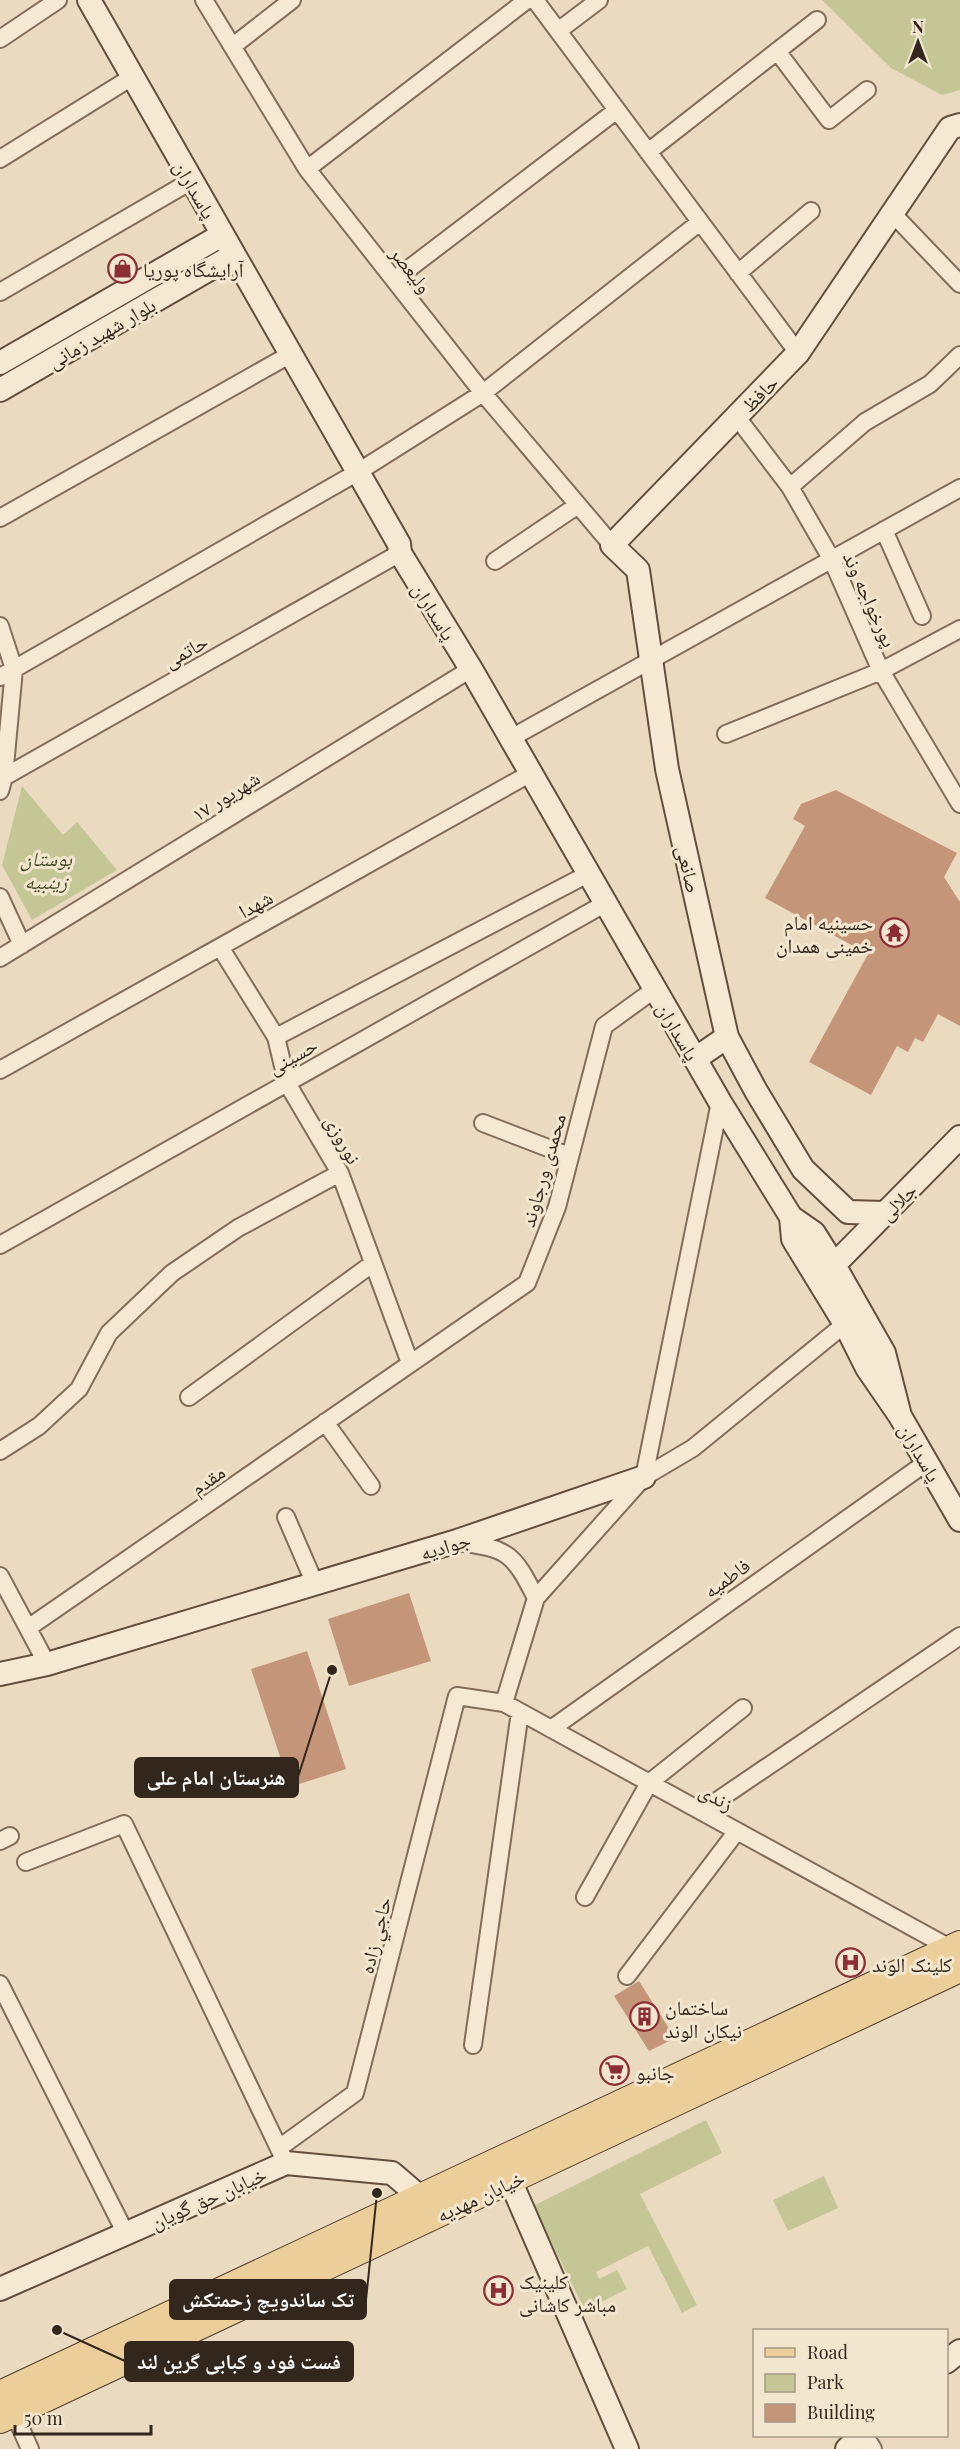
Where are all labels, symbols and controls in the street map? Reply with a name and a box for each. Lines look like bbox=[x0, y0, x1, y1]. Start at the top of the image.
north arrow bbox=[888, 12, 948, 72]
text: N bbox=[912, 16, 924, 37]
street label: پاسداران bbox=[168, 155, 224, 223]
street label: ولیعصر bbox=[385, 239, 439, 298]
shop icon: آرایشگاه پوریا bbox=[106, 252, 138, 284]
place label: آرایشگاه پوریا bbox=[143, 255, 245, 282]
street label: بلوار شهید زمانی bbox=[42, 290, 160, 374]
street label: حافظ bbox=[735, 369, 783, 417]
street label: پورخواجه وند bbox=[838, 547, 904, 651]
street label: پاسداران bbox=[407, 577, 463, 645]
street label: حاتمی bbox=[158, 627, 212, 673]
street label: ۱۷ شهریور bbox=[186, 763, 264, 827]
street label: صانعی bbox=[671, 842, 709, 896]
park label: بوستان زینبیه bbox=[20, 844, 72, 894]
street label: شهدا bbox=[233, 883, 277, 923]
place label: حسینیه امام خمینی همدان bbox=[776, 908, 873, 958]
temple icon: حسینیه امام خمینی همدان bbox=[878, 916, 910, 948]
street label: پاسداران bbox=[651, 997, 707, 1065]
street label: حسینی bbox=[262, 1030, 322, 1080]
street label: نوروزی bbox=[320, 1110, 368, 1168]
street label: محمدی ورجاوند bbox=[513, 1110, 571, 1230]
street label: جلالی bbox=[872, 1176, 922, 1226]
street label: پاسداران bbox=[893, 1418, 949, 1486]
street label: مقدم bbox=[184, 1458, 231, 1502]
street label: جوادیه bbox=[417, 1525, 474, 1565]
street label: فاطمیه bbox=[697, 1551, 755, 1603]
callout: هنرستان امام علی bbox=[135, 1758, 298, 1797]
text: هنرستان امام علی bbox=[146, 1762, 286, 1792]
street label: زندی bbox=[695, 1776, 739, 1816]
street label: حاجي زاده bbox=[351, 1894, 401, 1977]
hospital icon: کلینک الوند bbox=[835, 1947, 867, 1979]
place label: کلینک الوند bbox=[872, 1950, 952, 1977]
place label: ساختمان نیکان الوند bbox=[665, 1993, 742, 2043]
building icon: ساختمان نیکان الوند bbox=[628, 2001, 660, 2033]
supermarket icon: جانبو bbox=[599, 2055, 631, 2087]
place label: جانبو bbox=[636, 2058, 675, 2085]
street label: خیابان حق گویان bbox=[146, 2159, 270, 2235]
street label: خیابان مهدیه bbox=[432, 2163, 529, 2227]
place label: کلینیک مباشر کاشانی bbox=[519, 2267, 616, 2317]
hospital icon: کلینیک مباشر کاشانی bbox=[482, 2275, 514, 2307]
callout: تک ساندویچ زحمتکش bbox=[170, 2280, 366, 2319]
text: تک ساندویچ زحمتکش bbox=[182, 2284, 354, 2314]
legend bbox=[753, 2329, 948, 2437]
text: Road bbox=[807, 2340, 848, 2364]
callout: فست فود و کبابی گرين لند bbox=[125, 2342, 353, 2381]
text: فست فود و کبابی گرين لند bbox=[137, 2346, 341, 2375]
text: Park bbox=[807, 2370, 844, 2394]
scale bar bbox=[15, 2398, 152, 2436]
text: Building bbox=[807, 2400, 875, 2424]
text: 50 m bbox=[24, 2406, 63, 2430]

